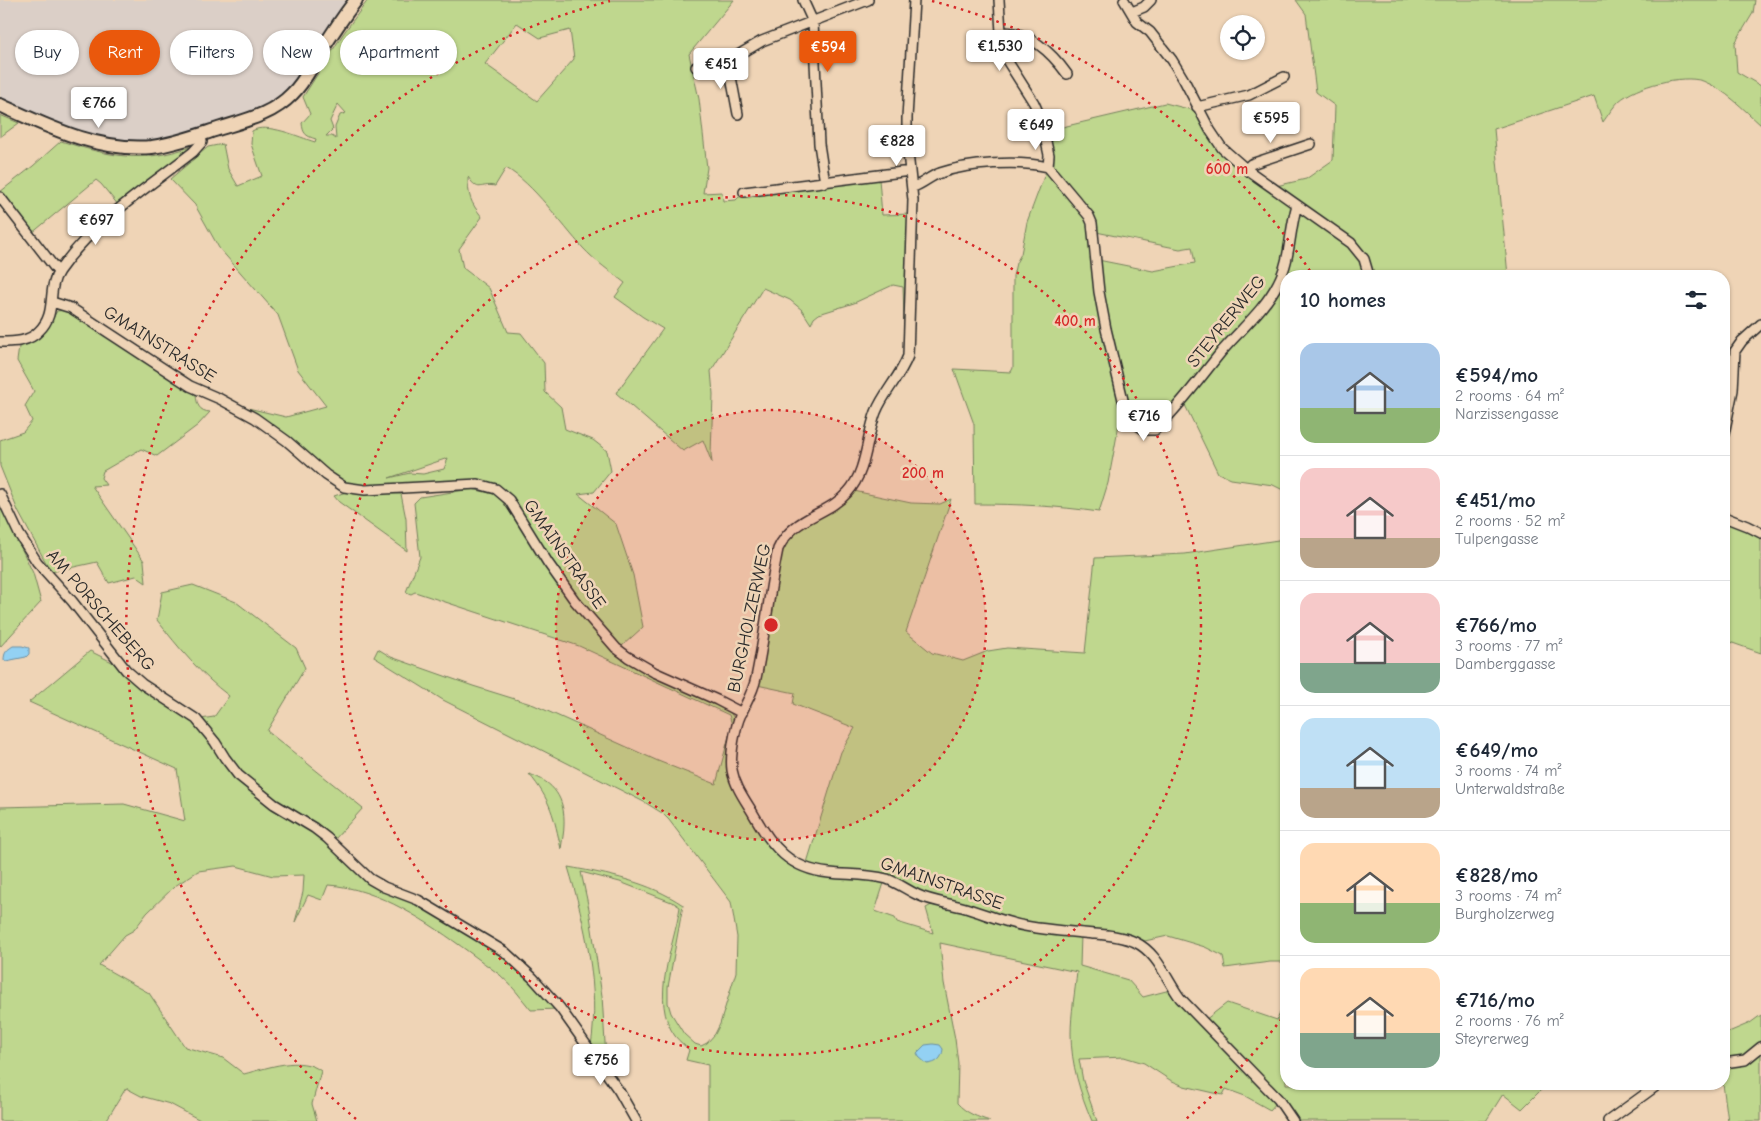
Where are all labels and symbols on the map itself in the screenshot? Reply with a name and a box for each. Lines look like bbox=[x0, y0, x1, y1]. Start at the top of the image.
pin: €594 bbox=[798, 30, 858, 73]
pin: €1,530 bbox=[959, 30, 1041, 72]
pin: €451 bbox=[691, 48, 751, 90]
pin: €766 bbox=[69, 86, 129, 129]
pin: €595 bbox=[1241, 102, 1301, 144]
pin: €649 bbox=[1006, 108, 1066, 151]
pin: €828 bbox=[867, 124, 927, 167]
text: 600 m bbox=[1206, 160, 1248, 178]
pin: €697 bbox=[66, 204, 126, 246]
street label: STEYRERWEG bbox=[1183, 271, 1270, 372]
street label: GMAINSTRASSE bbox=[100, 301, 220, 387]
text: 400 m bbox=[1054, 312, 1096, 330]
pin: €716 bbox=[1114, 400, 1174, 442]
text: 200 m bbox=[902, 464, 944, 482]
street label: GMAINSTRASSE bbox=[519, 496, 610, 613]
street label: BURGHOLZERWEG bbox=[723, 541, 776, 695]
street label: AM PORSCHEBERG bbox=[42, 545, 159, 676]
centre of rings bbox=[762, 616, 780, 634]
street label: GMAINSTRASSE bbox=[878, 853, 1006, 914]
pin: €756 bbox=[571, 1044, 631, 1086]

